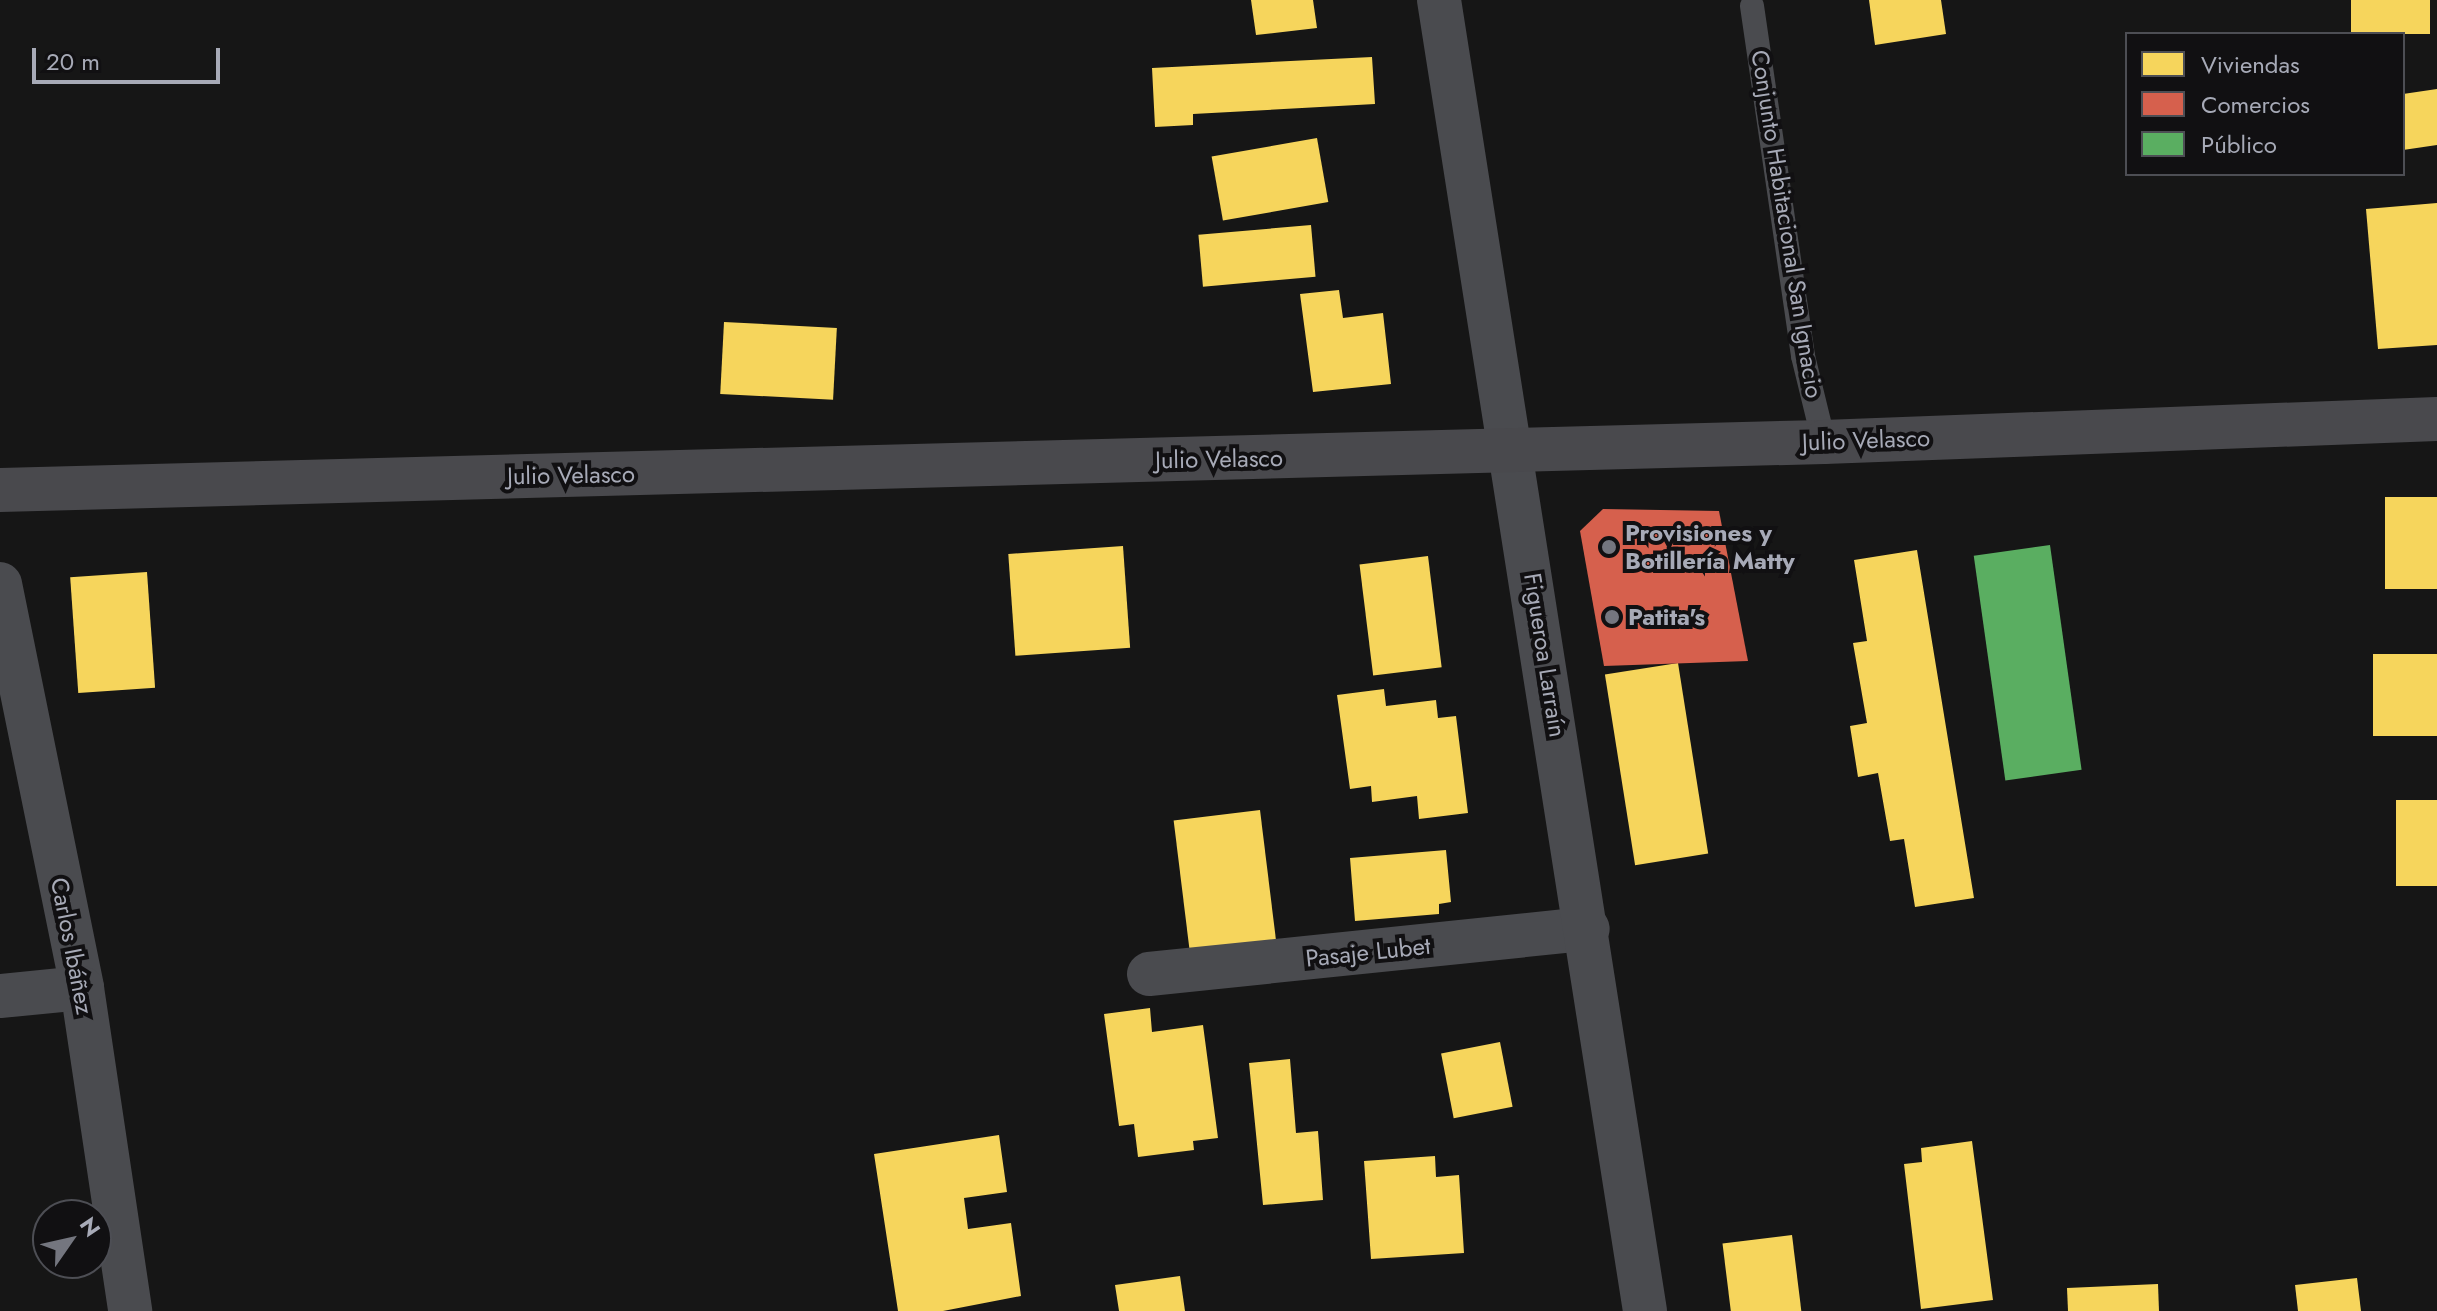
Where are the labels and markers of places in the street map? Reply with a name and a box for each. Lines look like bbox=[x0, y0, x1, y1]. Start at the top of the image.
place label: Provisiones y Botillería Matty bbox=[1625, 519, 1795, 575]
marker: Provisiones y Botillería Matty bbox=[1600, 538, 1618, 556]
place label: Patita's bbox=[1628, 603, 1705, 631]
marker: Patita's bbox=[1603, 608, 1621, 626]

